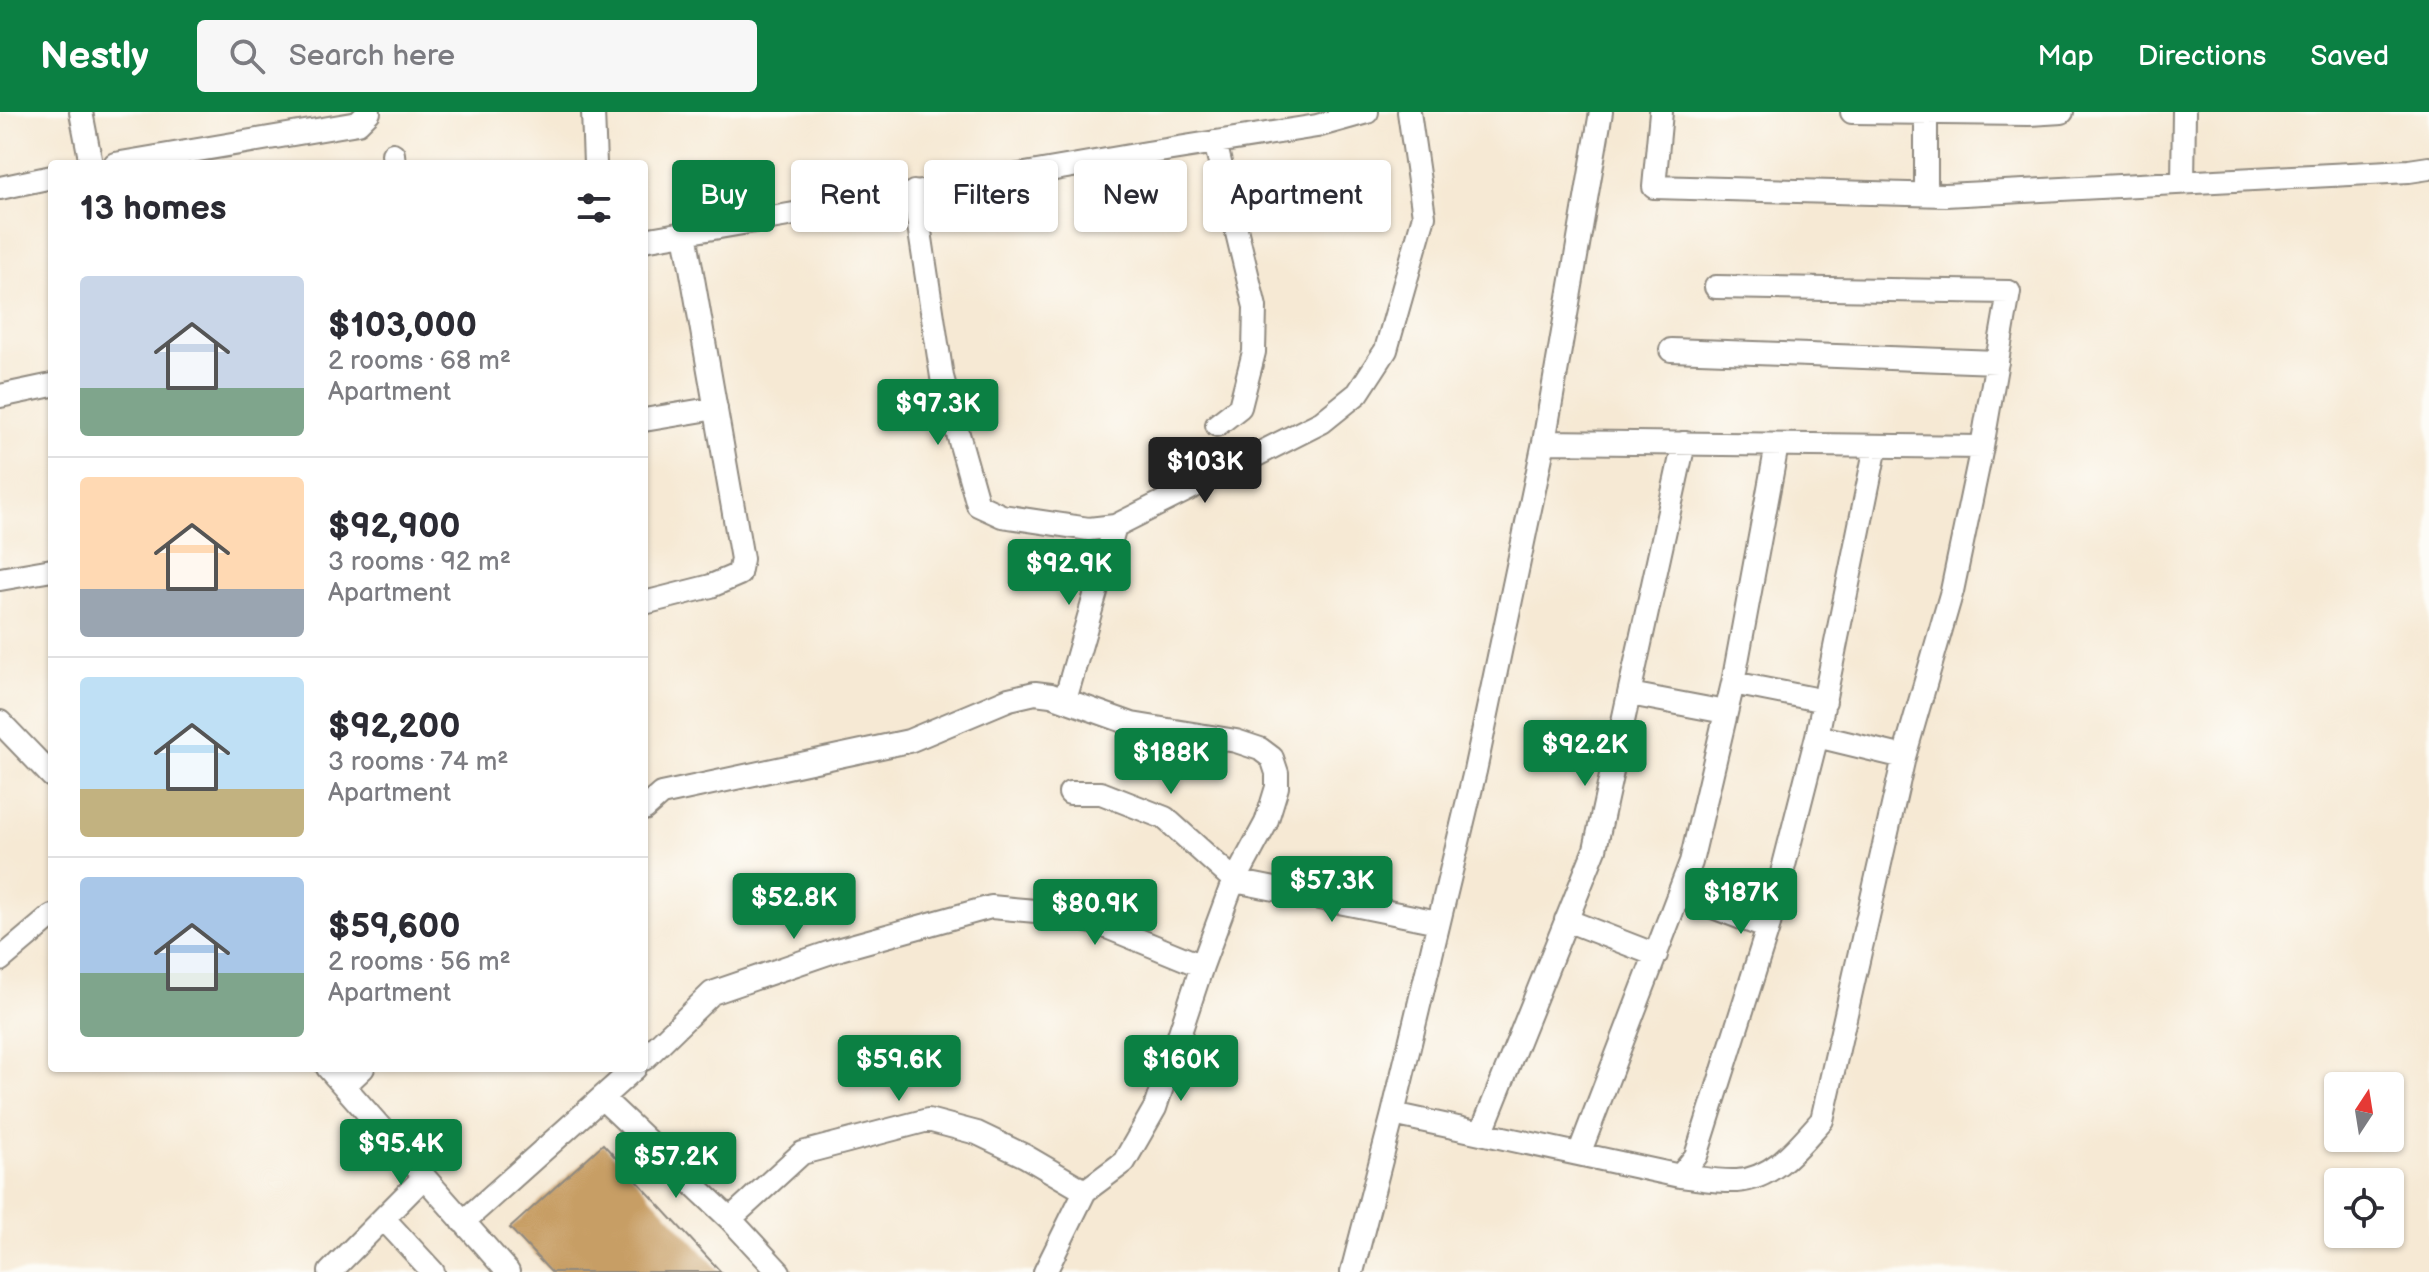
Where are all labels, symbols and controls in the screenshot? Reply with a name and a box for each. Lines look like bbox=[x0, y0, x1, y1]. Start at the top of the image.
search box bbox=[197, 20, 757, 92]
text: Nestly bbox=[40, 34, 149, 79]
icon: search bbox=[225, 34, 269, 78]
text: Search here bbox=[289, 38, 455, 74]
text: Map bbox=[2037, 40, 2094, 73]
text: Directions bbox=[2138, 40, 2266, 73]
text: Saved bbox=[2310, 40, 2389, 73]
chip: Buy bbox=[672, 160, 775, 232]
chip: Rent bbox=[791, 160, 908, 232]
chip: Filters bbox=[924, 160, 1058, 232]
chip: New bbox=[1074, 160, 1187, 232]
chip: Apartment bbox=[1203, 160, 1391, 232]
icon: filters bbox=[572, 186, 616, 230]
text: 13 homes bbox=[80, 188, 227, 229]
text: $103,000 bbox=[328, 305, 477, 346]
icon: home bbox=[144, 308, 240, 404]
text: 2 rooms · 68 m² bbox=[328, 346, 511, 377]
text: Apartment bbox=[328, 377, 451, 408]
pin: $97.3K bbox=[873, 379, 1003, 447]
text: $97.3K bbox=[895, 389, 981, 420]
pin: $103K bbox=[1149, 437, 1261, 505]
text: $103K bbox=[1166, 447, 1244, 478]
text: $92,900 bbox=[328, 506, 461, 547]
icon: home bbox=[144, 509, 240, 605]
pin: $92.9K bbox=[1004, 539, 1134, 607]
text: 3 rooms · 92 m² bbox=[328, 547, 511, 578]
text: $92.9K bbox=[1026, 549, 1112, 580]
text: Apartment bbox=[328, 578, 451, 609]
text: $92,200 bbox=[328, 706, 460, 747]
icon: home bbox=[144, 709, 240, 805]
pin: $92.2K bbox=[1520, 720, 1650, 788]
pin: $188K bbox=[1115, 728, 1227, 796]
text: $92.2K bbox=[1542, 730, 1628, 761]
text: $188K bbox=[1132, 738, 1210, 769]
text: 3 rooms · 74 m² bbox=[328, 747, 508, 778]
text: Apartment bbox=[328, 778, 451, 809]
pin: $57.3K bbox=[1267, 856, 1397, 924]
text: $57.3K bbox=[1289, 866, 1375, 897]
pin: $187K bbox=[1685, 868, 1797, 936]
pin: $52.8K bbox=[729, 873, 859, 941]
text: $187K bbox=[1703, 878, 1779, 909]
pin: $80.9K bbox=[1030, 879, 1160, 947]
text: $52.8K bbox=[751, 883, 837, 914]
text: $80.9K bbox=[1051, 889, 1139, 920]
text: $59,600 bbox=[328, 906, 460, 947]
icon: home bbox=[144, 909, 240, 1005]
text: 2 rooms · 56 m² bbox=[328, 947, 511, 978]
text: Apartment bbox=[328, 978, 451, 1009]
pin: $59.6K bbox=[834, 1035, 964, 1103]
pin: $160K bbox=[1125, 1035, 1237, 1103]
text: $59.6K bbox=[856, 1045, 942, 1076]
text: $160K bbox=[1142, 1045, 1220, 1076]
north arrow bbox=[2324, 1072, 2404, 1152]
map controls bbox=[2324, 1072, 2404, 1248]
pin: $95.4K bbox=[336, 1119, 466, 1187]
text: $95.4K bbox=[358, 1129, 444, 1160]
pin: $57.2K bbox=[611, 1132, 741, 1200]
text: $57.2K bbox=[633, 1142, 719, 1173]
button: locate bbox=[2324, 1168, 2404, 1248]

